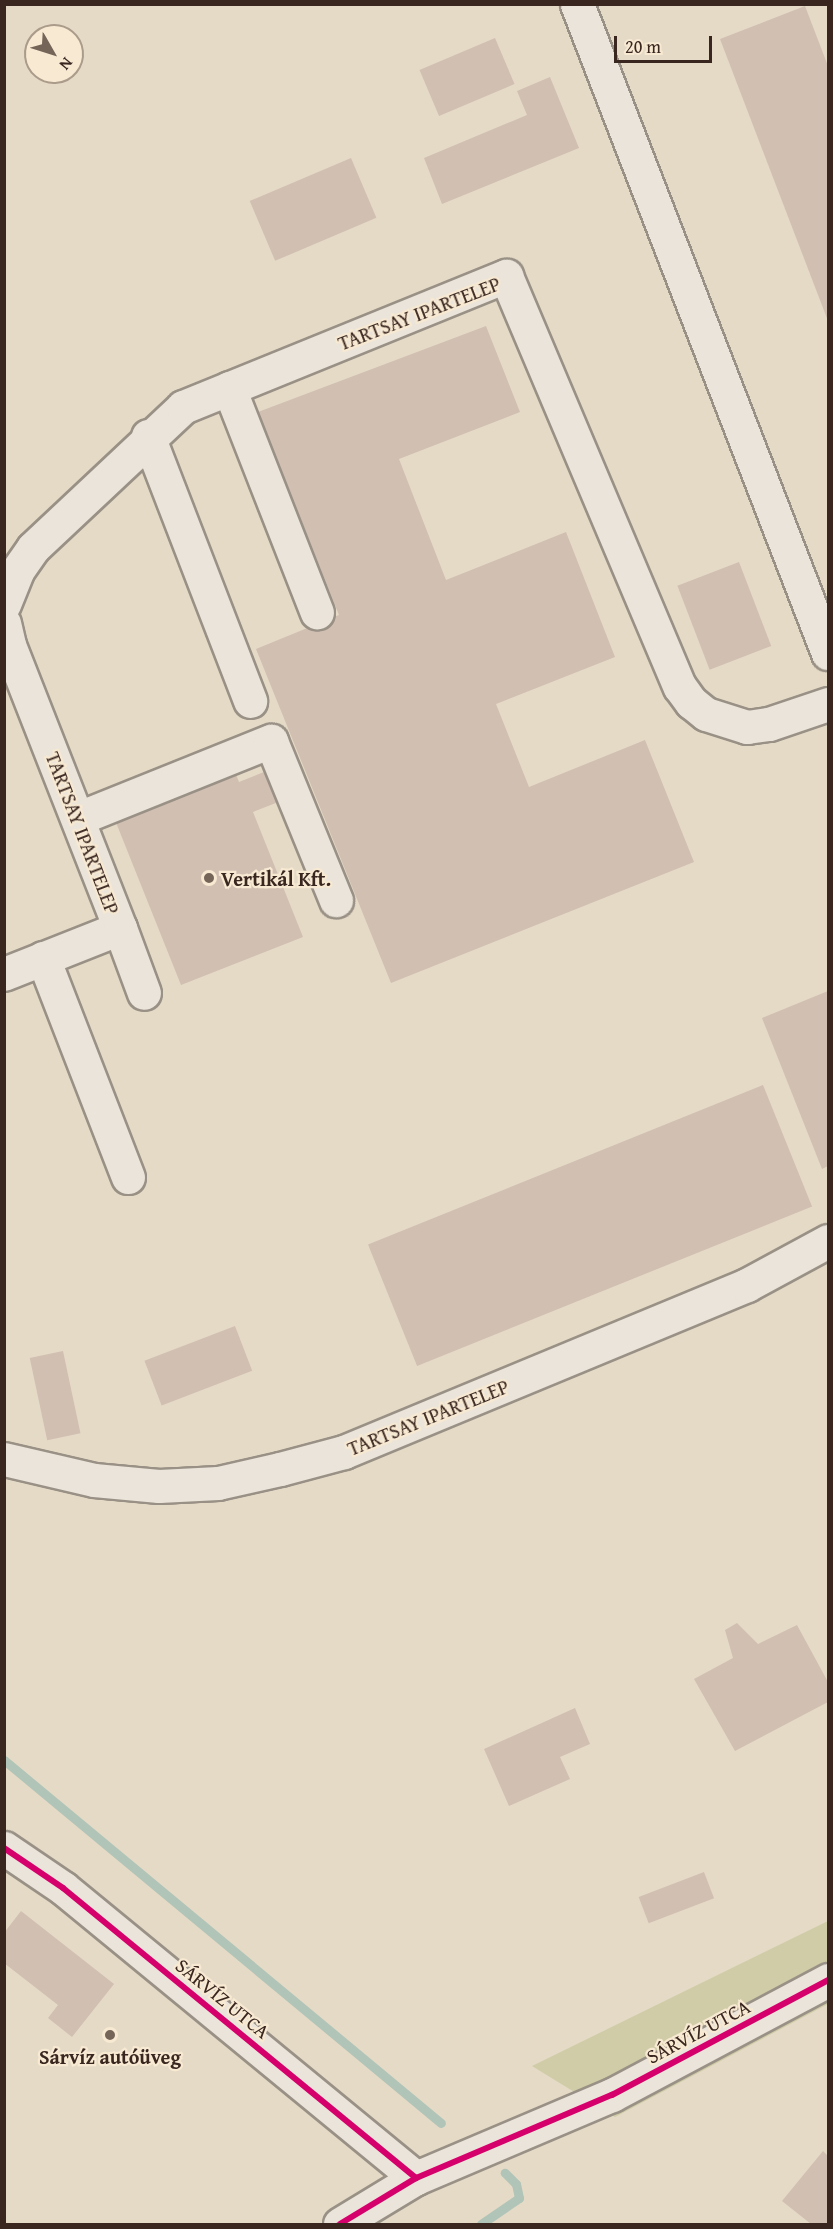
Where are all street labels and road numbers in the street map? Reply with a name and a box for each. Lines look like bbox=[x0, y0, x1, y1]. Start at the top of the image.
street label: TARTSAY IPARTELEP bbox=[334, 271, 504, 355]
street label: TARTSAY IPARTELEP bbox=[41, 748, 125, 918]
street label: TARTSAY IPARTELEP bbox=[344, 1374, 512, 1460]
street label: SÁRVÍZ UTCA bbox=[171, 1953, 275, 2043]
street label: SÁRVÍZ UTCA bbox=[642, 1994, 754, 2068]

